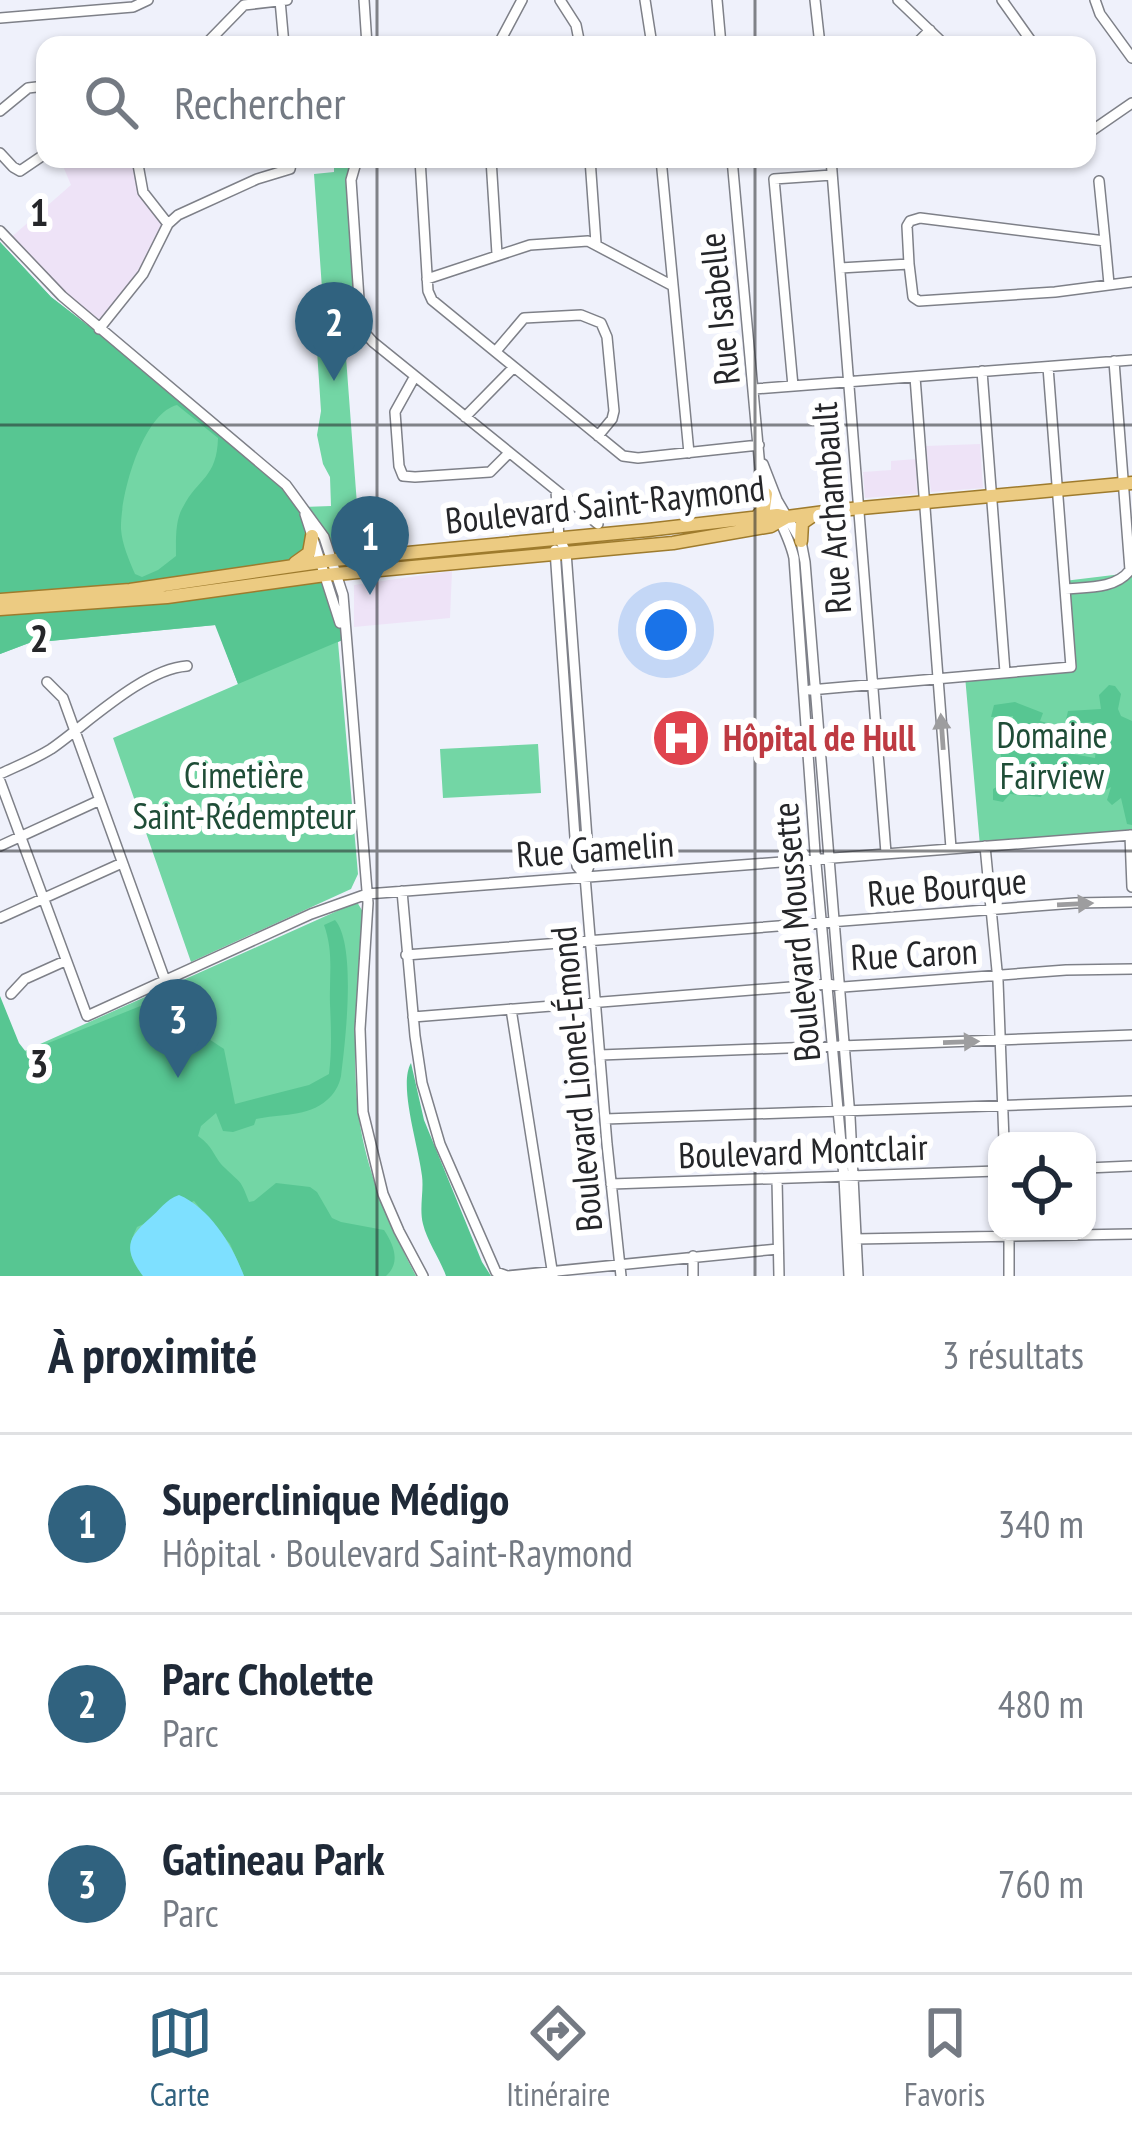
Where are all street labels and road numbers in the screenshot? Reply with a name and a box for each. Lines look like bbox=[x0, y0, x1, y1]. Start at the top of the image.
street label: Rue Isabelle bbox=[687, 231, 750, 387]
street label: Rue Archambault bbox=[800, 401, 861, 615]
street label: Boulevard Saint-Raymond bbox=[443, 463, 767, 544]
street label: Boulevard Moussette bbox=[761, 801, 830, 1064]
street label: Rue Gamelin bbox=[515, 820, 675, 877]
street label: Rue Bourque bbox=[865, 856, 1028, 917]
street label: Boulevard Lionel-Émond bbox=[539, 925, 612, 1233]
street label: Rue Caron bbox=[849, 927, 979, 980]
street label: Boulevard Montclair bbox=[678, 1123, 929, 1178]

